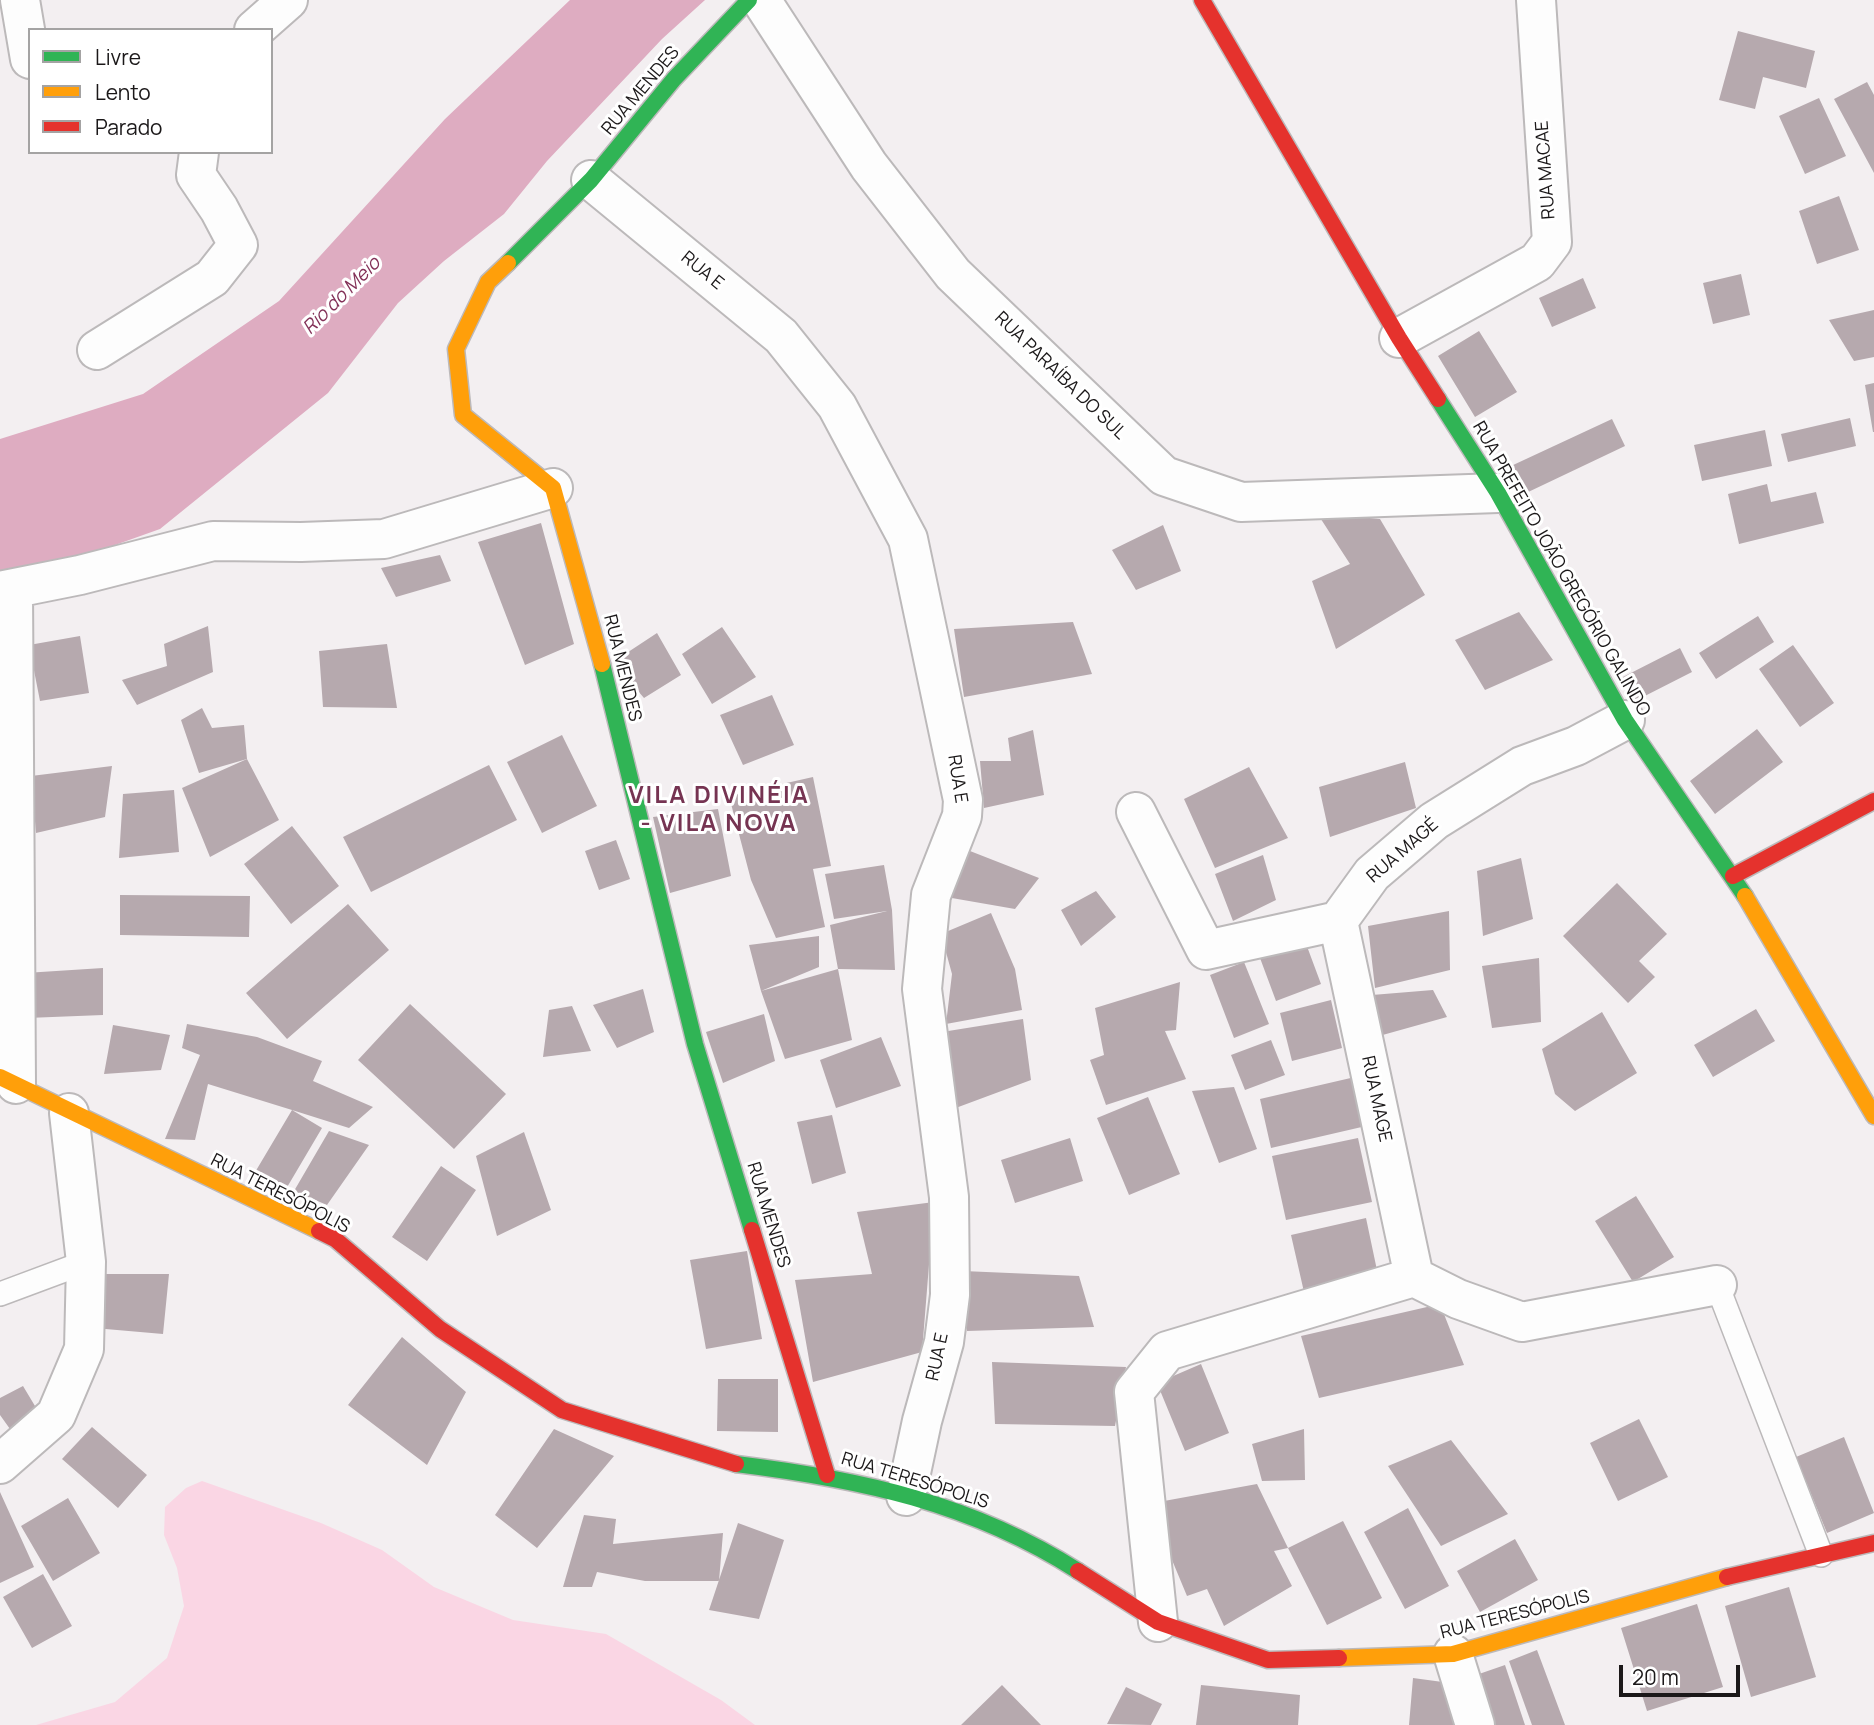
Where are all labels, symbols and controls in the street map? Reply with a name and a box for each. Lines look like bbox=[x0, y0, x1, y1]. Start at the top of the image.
legend bbox=[28, 28, 273, 154]
street label: RUA MENDES bbox=[598, 42, 684, 140]
text: Livre bbox=[95, 43, 141, 71]
text: Lento bbox=[95, 78, 151, 106]
text: Parado bbox=[95, 113, 163, 141]
street label: RUA MACAE bbox=[1532, 120, 1560, 220]
street label: RUA E bbox=[676, 247, 728, 295]
water label: Rio do Meio bbox=[298, 252, 386, 340]
street label: RUA PARAÍBA DO SUL bbox=[990, 308, 1130, 444]
street label: RUA PREFEITO JOÃO GREGÓRIO GALINDO bbox=[1467, 418, 1655, 720]
street label: RUA MENDES bbox=[598, 612, 646, 724]
street label: RUA E bbox=[943, 753, 971, 805]
district label: VILA DIVINÉIA - VILA NOVA bbox=[630, 782, 808, 838]
street label: RUA MAGÉ bbox=[1363, 814, 1443, 888]
street label: RUA MAGE bbox=[1356, 1054, 1396, 1144]
street label: RUA TERESÓPOLIS bbox=[207, 1150, 353, 1238]
street label: RUA MENDES bbox=[742, 1160, 794, 1270]
street label: RUA E bbox=[922, 1331, 954, 1383]
street label: RUA TERESÓPOLIS bbox=[839, 1448, 991, 1514]
street label: RUA TERESÓPOLIS bbox=[1438, 1586, 1592, 1644]
scale bar bbox=[1622, 1652, 1743, 1696]
text: 20 m bbox=[1632, 1663, 1679, 1691]

